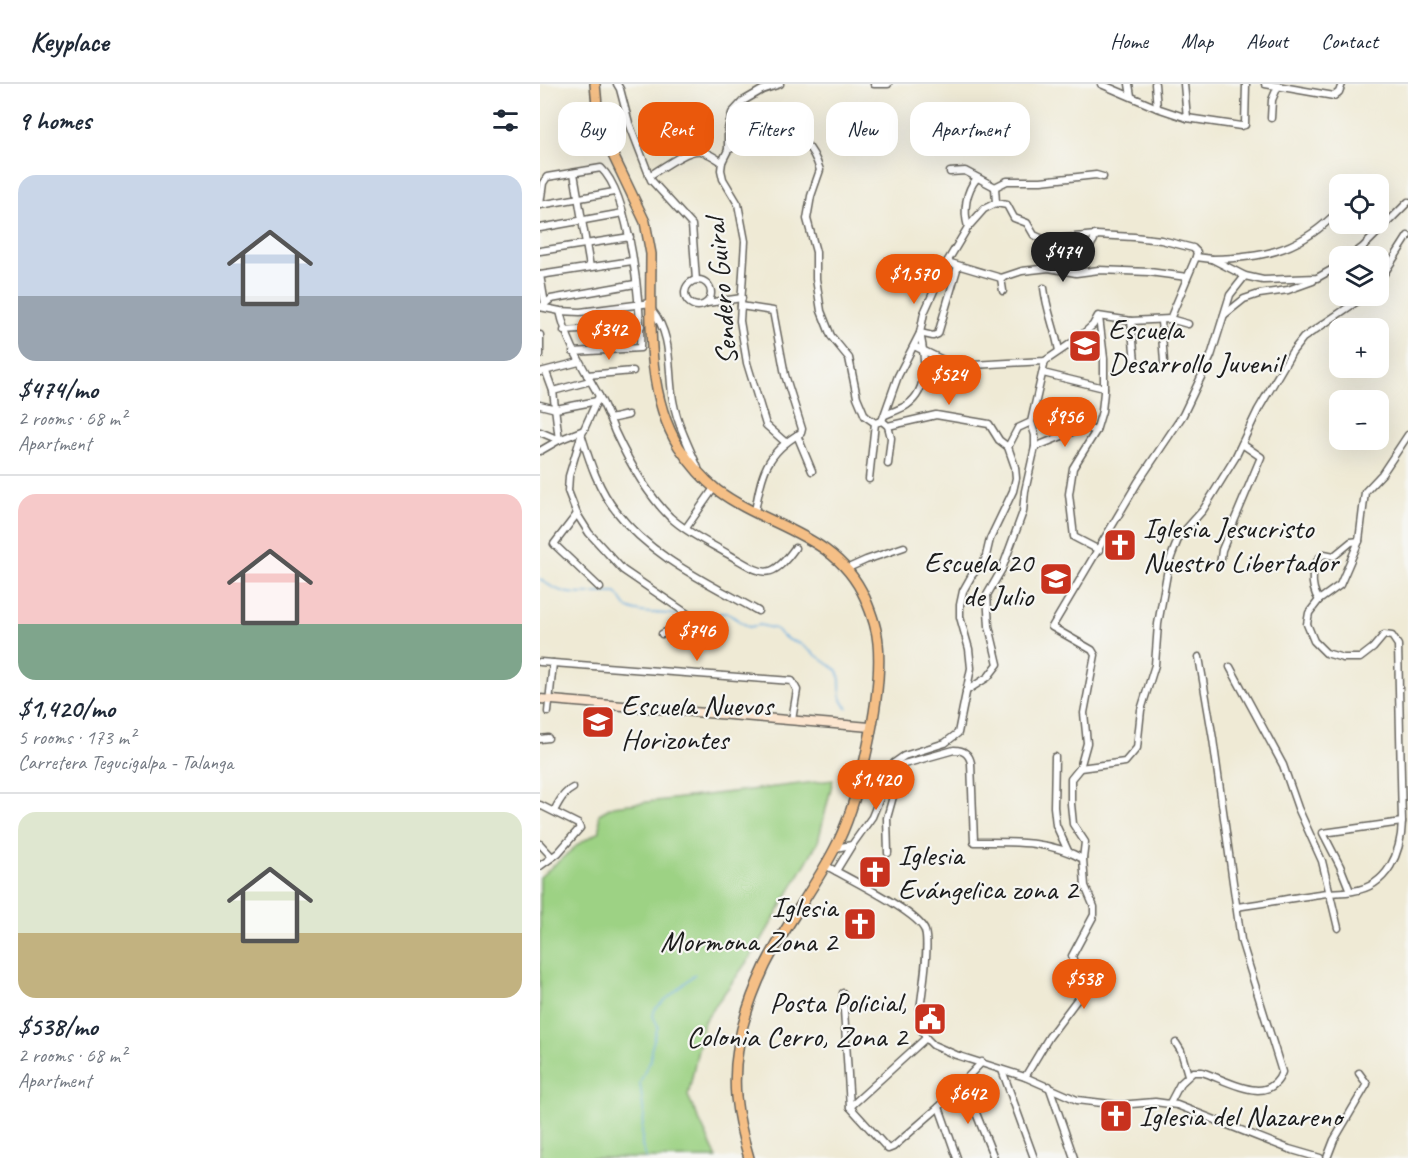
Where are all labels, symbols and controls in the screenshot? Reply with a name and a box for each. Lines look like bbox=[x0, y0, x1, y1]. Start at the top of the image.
text: Keyplace bbox=[30, 24, 109, 59]
text: Home bbox=[1110, 28, 1148, 54]
text: Map bbox=[1181, 28, 1213, 54]
text: About bbox=[1246, 28, 1288, 54]
text: Contact bbox=[1321, 28, 1378, 54]
chip: Buy bbox=[558, 102, 626, 156]
chip: Rent bbox=[638, 102, 714, 156]
chip: Filters bbox=[726, 102, 814, 156]
chip: New bbox=[826, 102, 898, 156]
chip: Apartment bbox=[910, 102, 1030, 156]
text: 9 homes bbox=[18, 104, 91, 137]
icon: filters bbox=[489, 104, 522, 137]
map controls bbox=[1329, 174, 1389, 450]
button: locate bbox=[1329, 174, 1389, 234]
street label: Sendero Guiral bbox=[695, 212, 746, 367]
icon: home bbox=[216, 214, 324, 322]
pin: $474 bbox=[1027, 232, 1099, 283]
text: $474 bbox=[1045, 239, 1081, 264]
button: layers bbox=[1329, 246, 1389, 306]
pin: $1,570 bbox=[865, 254, 963, 305]
text: $1,570 bbox=[890, 261, 938, 286]
pin: $342 bbox=[573, 310, 645, 361]
place label: Escuela Desarrollo Juvenil bbox=[1108, 310, 1287, 382]
text: $342 bbox=[591, 317, 627, 342]
button: + bbox=[1329, 318, 1389, 378]
school or university icon: Escuela Desarrollo Juvenil bbox=[1067, 328, 1103, 364]
pin: $524 bbox=[913, 355, 985, 406]
text: $524 bbox=[931, 362, 967, 387]
text: $474/mo bbox=[18, 373, 98, 406]
button: − bbox=[1329, 390, 1389, 450]
pin: $956 bbox=[1029, 397, 1101, 448]
text: $956 bbox=[1047, 404, 1083, 429]
text: 2 rooms · 68 m² bbox=[18, 406, 126, 431]
text: Apartment bbox=[18, 431, 91, 456]
place label: Iglesia Jesucristo Nuestro Libertador bbox=[1143, 509, 1341, 581]
church icon: Iglesia Jesucristo Nuestro Libertador bbox=[1102, 527, 1138, 563]
icon: home bbox=[216, 533, 324, 641]
place label: Escuela 20 de Julio bbox=[924, 543, 1035, 615]
school or university icon: Escuela 20 de Julio bbox=[1038, 561, 1074, 597]
pin: $746 bbox=[661, 611, 733, 662]
text: $746 bbox=[679, 618, 715, 643]
place label: Escuela Nuevos Horizontes bbox=[621, 686, 775, 758]
text: $1,420/mo bbox=[18, 692, 115, 725]
school or university icon: Escuela Nuevos Horizontes bbox=[580, 704, 616, 740]
text: 5 rooms · 173 m² bbox=[18, 725, 135, 750]
text: Carretera Tegucigalpa - Talanga bbox=[18, 750, 233, 775]
pin: $1,420 bbox=[827, 760, 925, 811]
text: $1,420 bbox=[852, 767, 900, 792]
place label: Iglesia Evángelica zona 2 bbox=[898, 836, 1080, 908]
icon: home bbox=[216, 851, 324, 959]
church icon: Iglesia Evángelica zona 2 bbox=[857, 854, 893, 890]
place label: Iglesia Mormona Zona 2 bbox=[660, 888, 840, 960]
church icon: Iglesia Mormona Zona 2 bbox=[842, 906, 878, 942]
pin: $538 bbox=[1048, 959, 1120, 1010]
text: $538 bbox=[1066, 966, 1102, 991]
place label: Posta Policial, Colonia Cerro, Zona 2 bbox=[686, 983, 909, 1055]
public building icon: Posta Policial, Colonia Cerro, Zona 2 bbox=[912, 1001, 948, 1037]
text: $538/mo bbox=[18, 1010, 98, 1043]
text: 2 rooms · 68 m² bbox=[18, 1043, 126, 1068]
text: Apartment bbox=[18, 1068, 91, 1093]
pin: $642 bbox=[932, 1074, 1004, 1125]
text: $642 bbox=[950, 1081, 986, 1106]
place label: Iglesia del Nazareno bbox=[1139, 1097, 1345, 1135]
church icon: Iglesia del Nazareno bbox=[1098, 1098, 1134, 1134]

